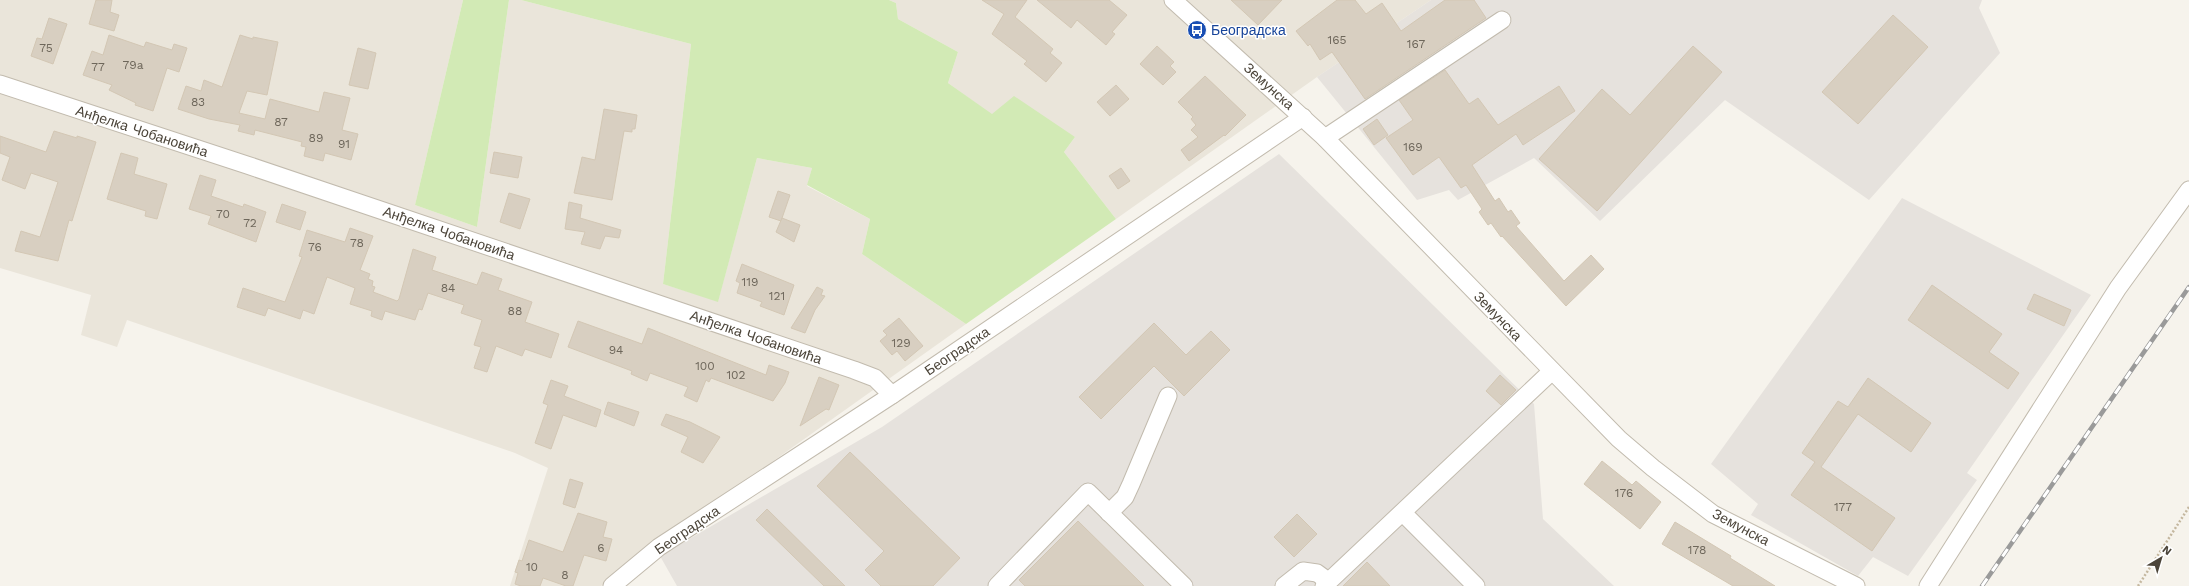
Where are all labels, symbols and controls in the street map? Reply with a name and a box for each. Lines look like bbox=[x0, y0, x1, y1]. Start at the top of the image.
bus stop icon: Београдска bbox=[1186, 19, 1208, 41]
place label: Београдска bbox=[1211, 22, 1286, 38]
house number: 165 bbox=[1328, 33, 1346, 47]
house number: 167 bbox=[1407, 37, 1426, 51]
house number: 75 bbox=[39, 41, 53, 55]
house number: 79a bbox=[123, 58, 144, 72]
street label: Земунска bbox=[1241, 59, 1298, 113]
house number: 77 bbox=[91, 60, 105, 74]
house number: 83 bbox=[191, 95, 205, 109]
street label: Анђелка Чобановића bbox=[74, 102, 210, 160]
house number: 87 bbox=[274, 115, 288, 129]
house number: 89 bbox=[309, 131, 323, 145]
house number: 91 bbox=[338, 137, 350, 151]
house number: 169 bbox=[1403, 140, 1423, 154]
street label: Анђелка Чобановића bbox=[381, 203, 517, 263]
house number: 70 bbox=[216, 207, 230, 221]
house number: 72 bbox=[243, 216, 257, 230]
house number: 78 bbox=[350, 236, 364, 250]
house number: 76 bbox=[308, 240, 322, 254]
house number: 119 bbox=[742, 275, 758, 289]
house number: 84 bbox=[441, 281, 455, 295]
street label: Земунска bbox=[1471, 288, 1525, 344]
house number: 121 bbox=[769, 289, 785, 303]
house number: 88 bbox=[508, 304, 522, 318]
street label: Анђелка Чобановића bbox=[688, 307, 824, 367]
street label: Београдска bbox=[922, 323, 993, 379]
house number: 129 bbox=[891, 336, 911, 350]
house number: 94 bbox=[609, 343, 623, 357]
house number: 100 bbox=[695, 359, 715, 373]
house number: 102 bbox=[726, 368, 746, 382]
house number: 176 bbox=[1615, 486, 1633, 500]
house number: 177 bbox=[1834, 500, 1852, 514]
street label: Београдска bbox=[652, 502, 723, 558]
street label: Земунска bbox=[1710, 505, 1772, 549]
north arrow bbox=[2141, 538, 2181, 578]
house number: 6 bbox=[597, 541, 605, 555]
house number: 178 bbox=[1688, 543, 1706, 557]
text: N bbox=[2160, 543, 2174, 558]
house number: 10 bbox=[526, 560, 538, 574]
house number: 8 bbox=[561, 568, 569, 582]

